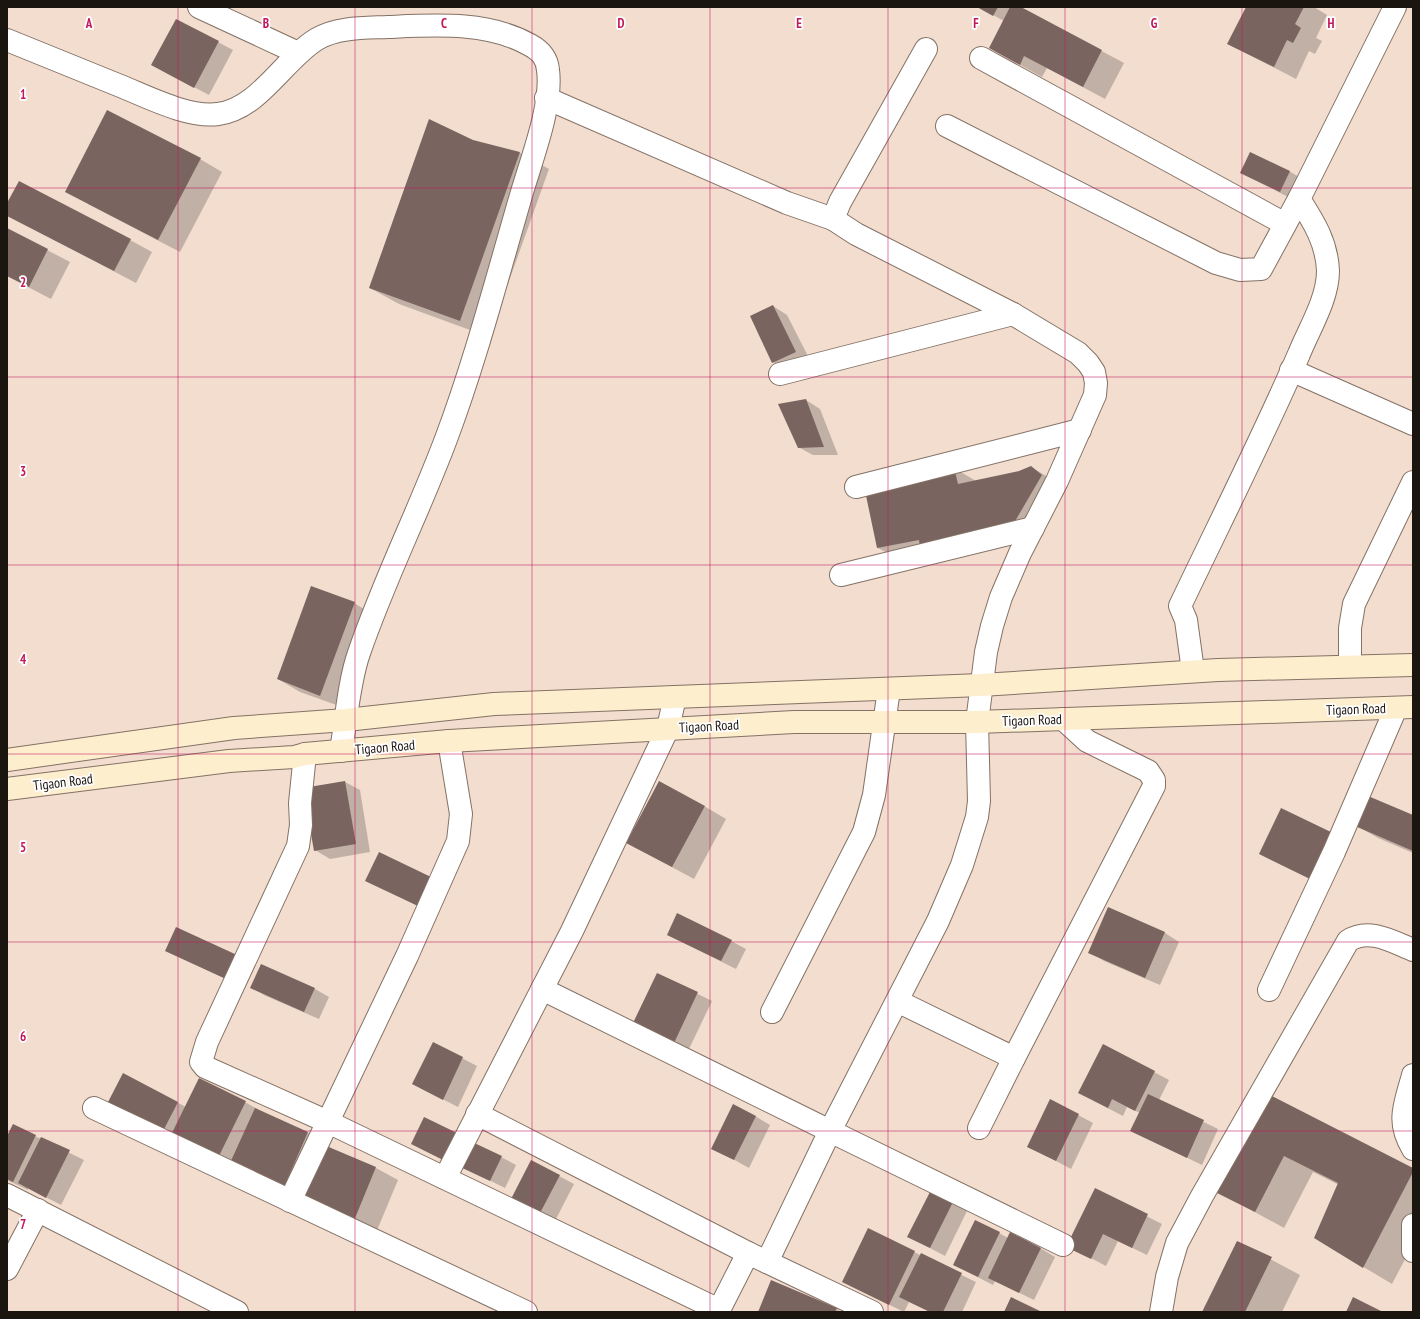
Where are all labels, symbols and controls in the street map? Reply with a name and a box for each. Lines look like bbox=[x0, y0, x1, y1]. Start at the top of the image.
text: A bbox=[85, 15, 93, 32]
text: B bbox=[263, 15, 269, 32]
text: C bbox=[441, 15, 447, 32]
text: D bbox=[618, 15, 625, 32]
text: E bbox=[796, 15, 802, 32]
text: F bbox=[973, 15, 979, 32]
text: G bbox=[1151, 15, 1158, 32]
text: H bbox=[1328, 15, 1335, 32]
text: 1 bbox=[20, 86, 26, 103]
text: 2 bbox=[20, 274, 26, 291]
text: 3 bbox=[20, 463, 26, 480]
text: 4 bbox=[20, 651, 27, 668]
street label: Tigaon Road bbox=[1326, 699, 1386, 719]
street label: Tigaon Road bbox=[1002, 710, 1062, 730]
street label: Tigaon Road bbox=[679, 715, 739, 737]
street label: Tigaon Road bbox=[354, 735, 416, 759]
street label: Tigaon Road bbox=[32, 769, 94, 795]
text: 5 bbox=[20, 839, 26, 856]
text: 6 bbox=[20, 1028, 26, 1045]
text: 7 bbox=[20, 1216, 26, 1233]

